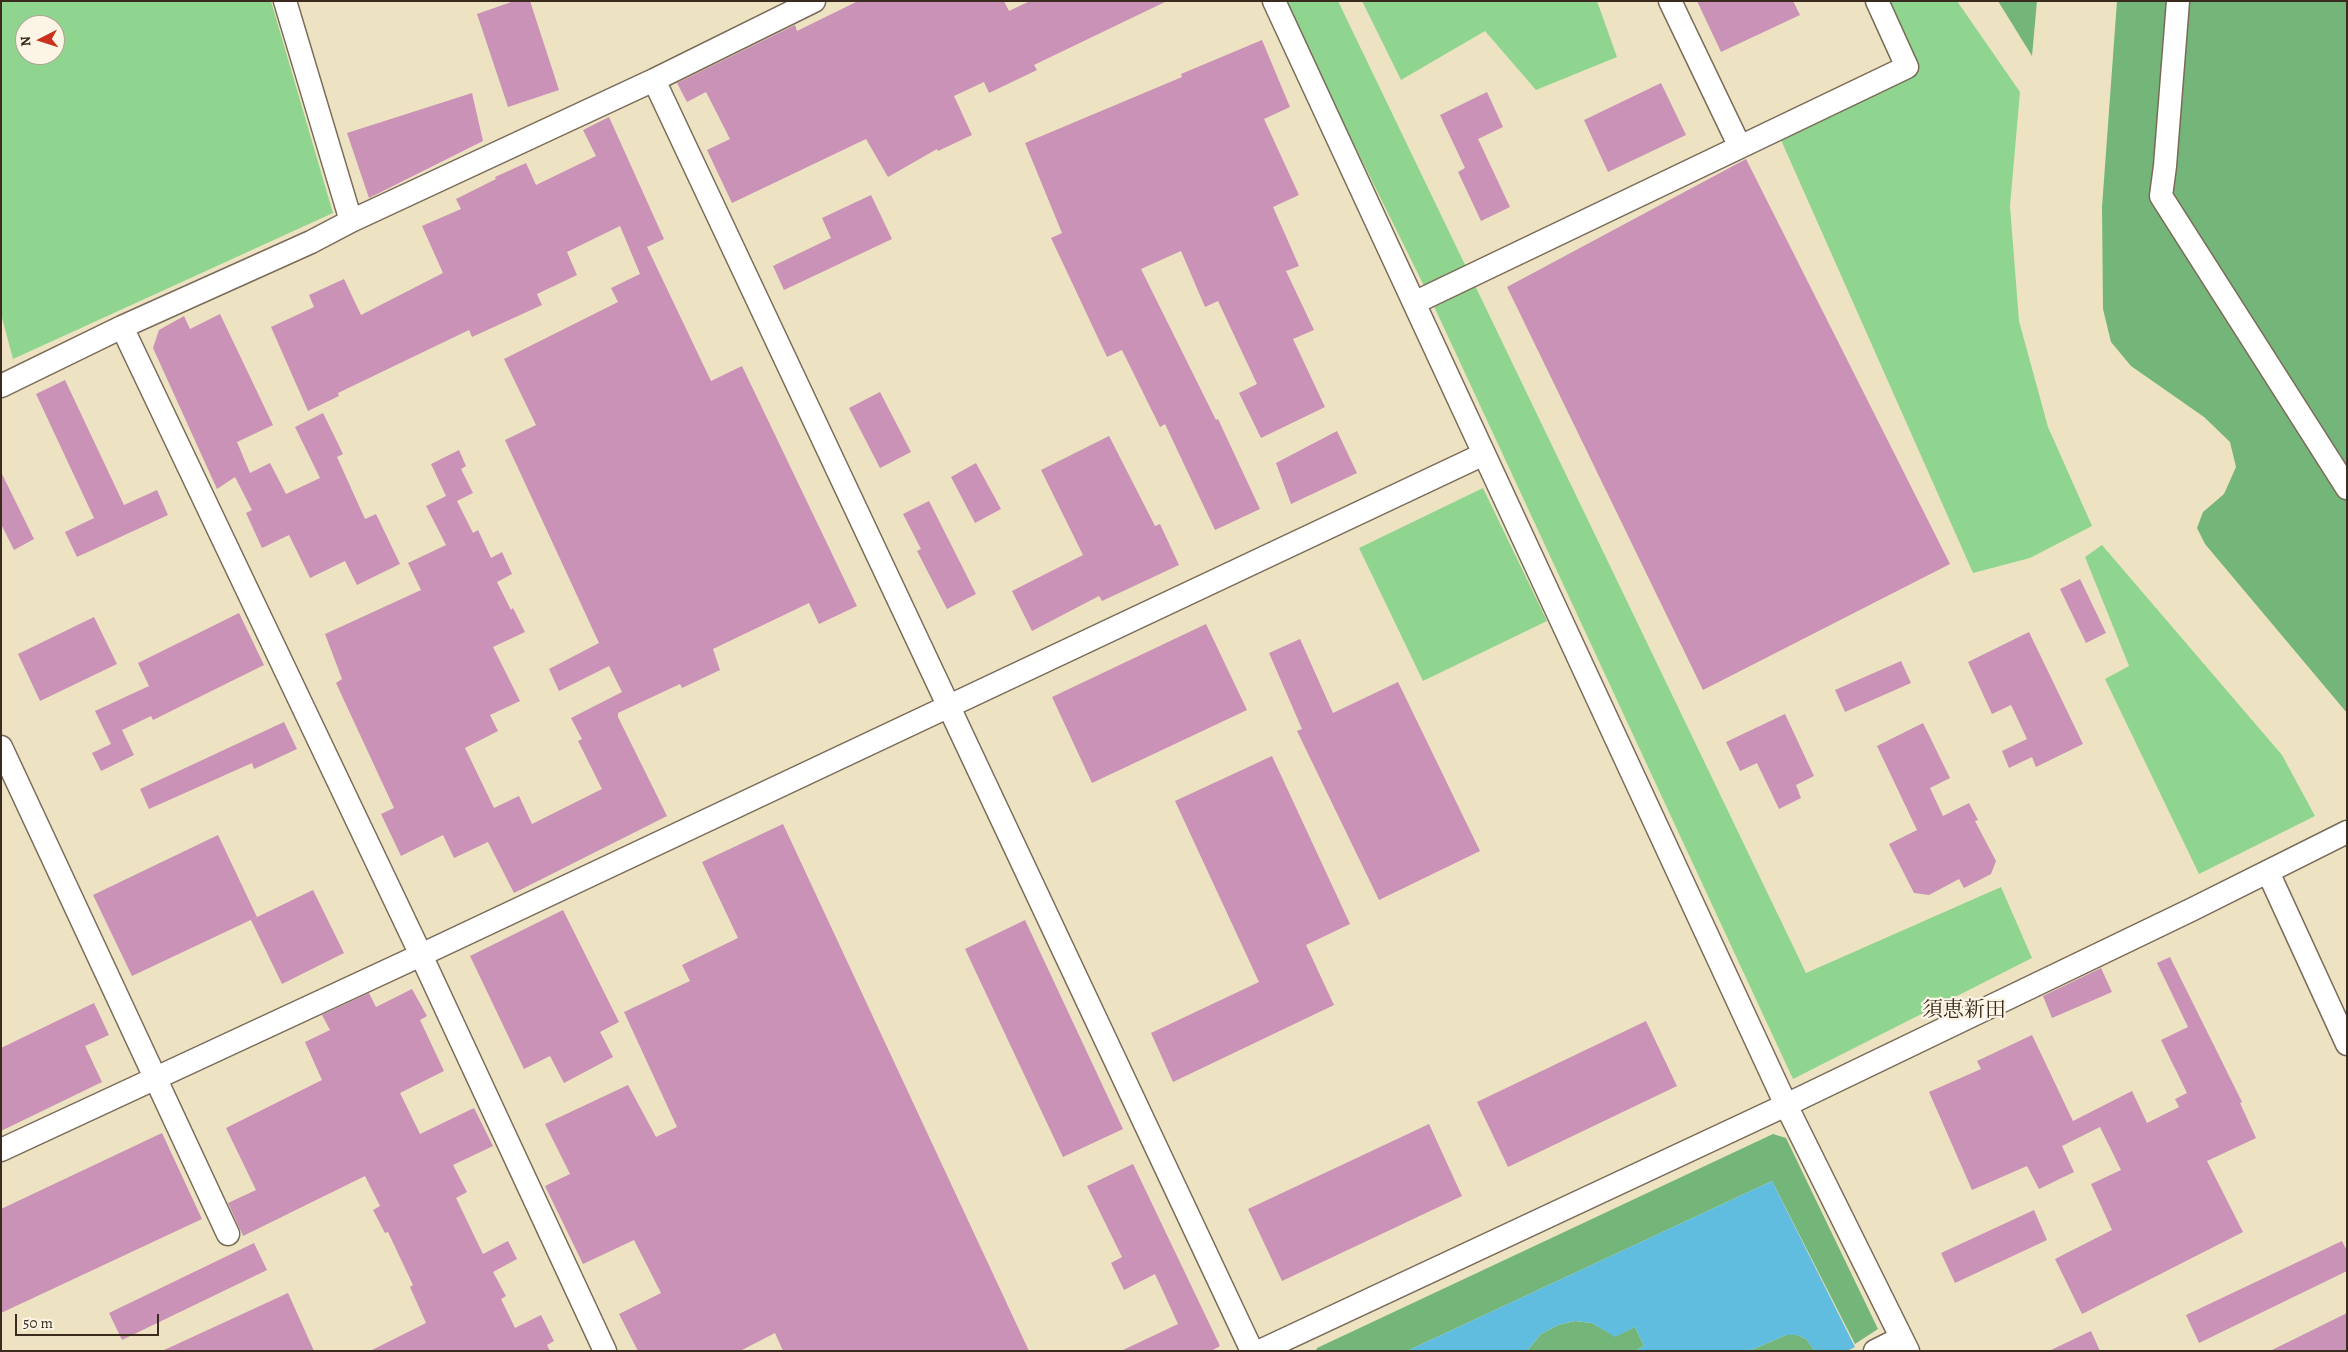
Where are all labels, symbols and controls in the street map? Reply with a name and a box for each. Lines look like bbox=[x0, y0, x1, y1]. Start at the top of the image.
north arrow bbox=[15, 15, 65, 65]
text: N bbox=[16, 35, 35, 47]
district label: 須恵新田 bbox=[1922, 998, 2006, 1024]
scale bar bbox=[18, 1304, 161, 1336]
text: 50 m bbox=[23, 1313, 53, 1333]

